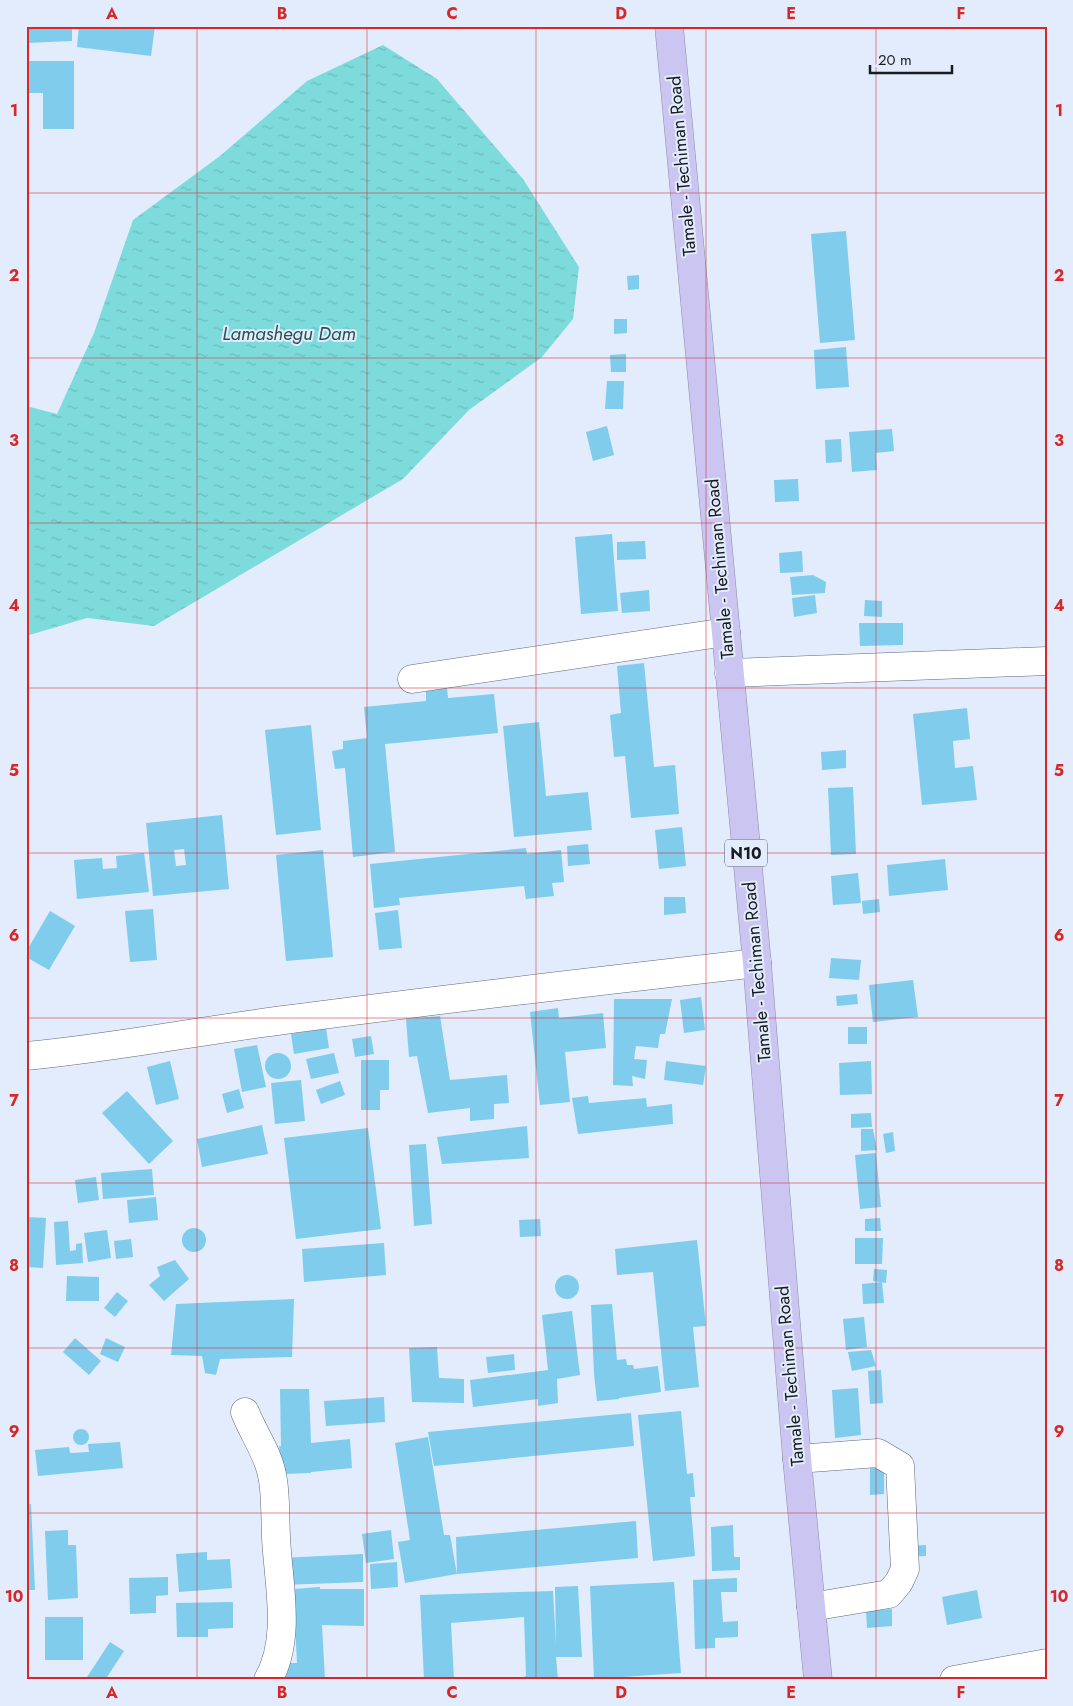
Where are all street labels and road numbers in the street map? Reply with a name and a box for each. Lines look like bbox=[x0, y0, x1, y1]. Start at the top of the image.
street label: Tamale - Techiman Road bbox=[661, 75, 703, 257]
street label: Tamale - Techiman Road bbox=[699, 478, 741, 660]
road number: N10 bbox=[725, 840, 767, 866]
street label: Tamale - Techiman Road bbox=[736, 881, 778, 1063]
street label: Tamale - Techiman Road bbox=[769, 1285, 811, 1467]

